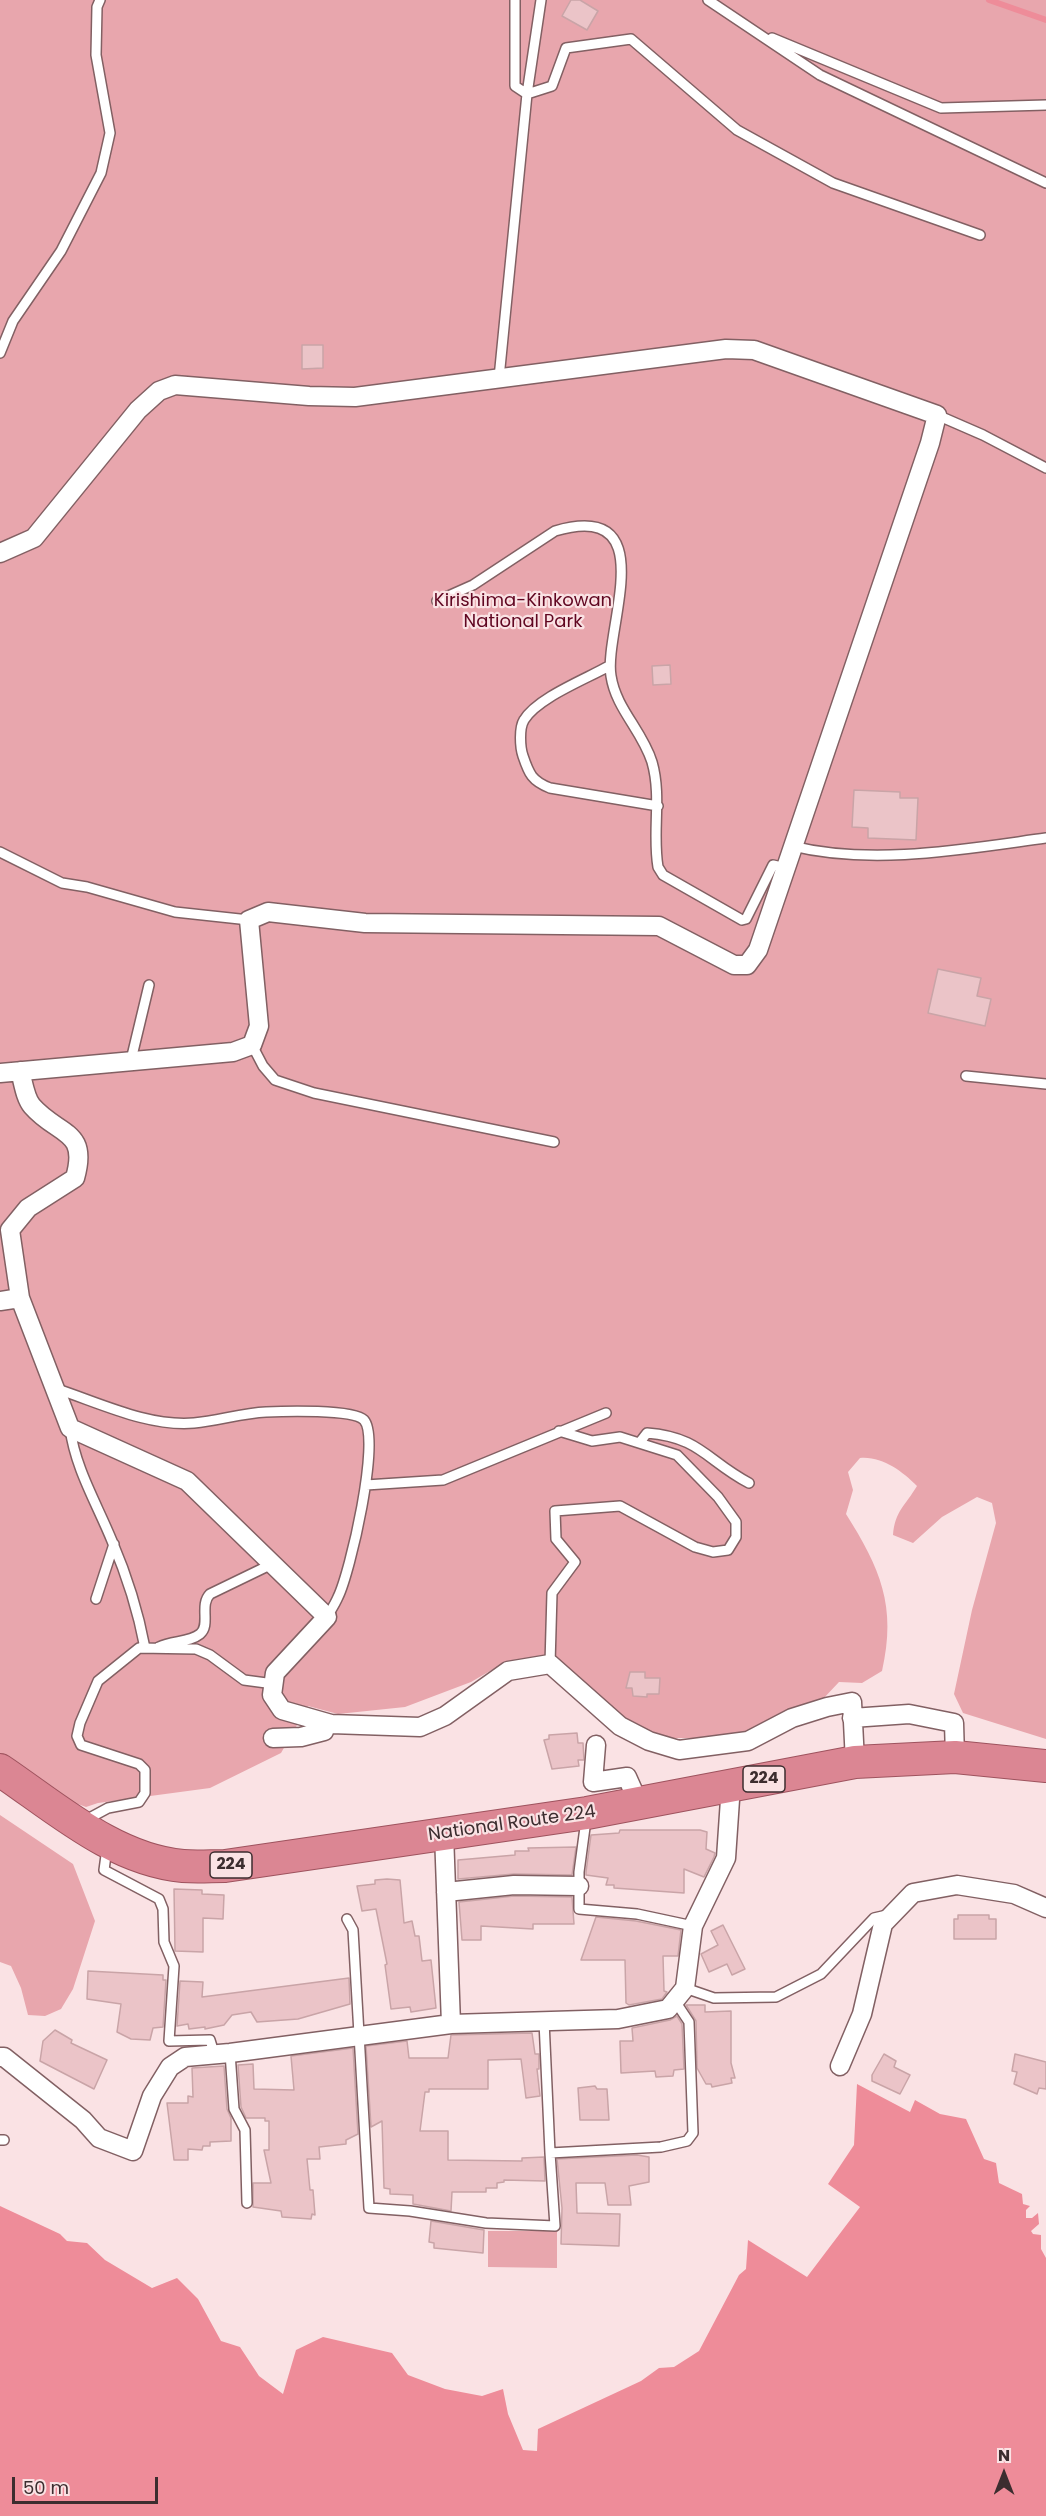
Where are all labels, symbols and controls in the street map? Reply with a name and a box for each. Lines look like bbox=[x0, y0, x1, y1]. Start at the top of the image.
park label: Kirishima-Kinkowan National Park bbox=[434, 590, 612, 632]
road number: 224 bbox=[743, 1766, 785, 1792]
street label: National Route 224 bbox=[427, 1802, 597, 1846]
road number: 224 bbox=[210, 1852, 252, 1878]
north arrow bbox=[974, 2444, 1034, 2504]
text: N bbox=[998, 2444, 1010, 2467]
scale bar bbox=[15, 2465, 160, 2503]
text: 50 m bbox=[23, 2475, 69, 2500]

